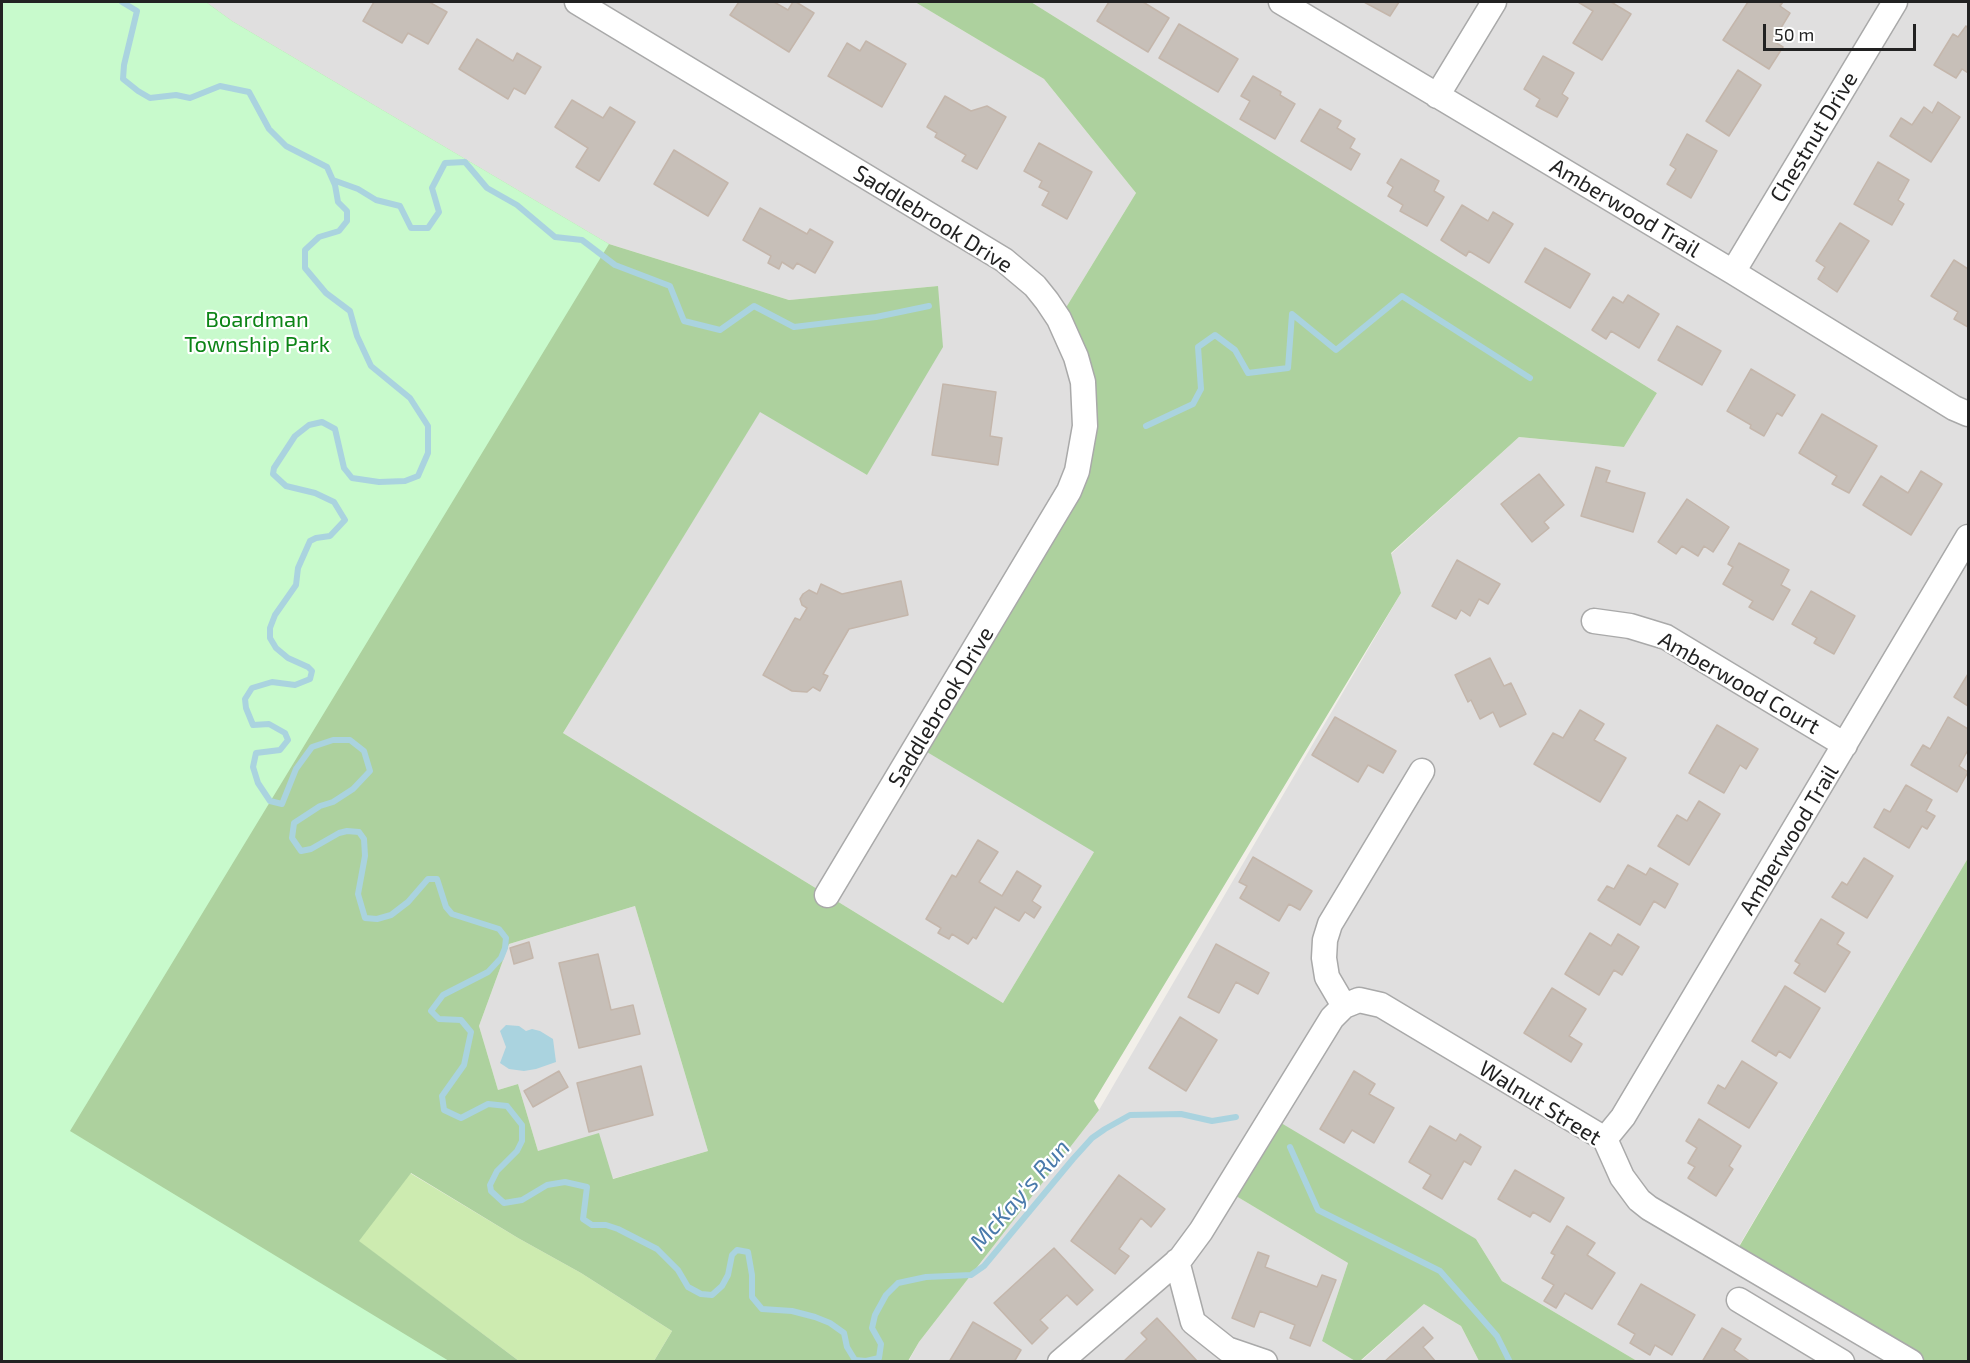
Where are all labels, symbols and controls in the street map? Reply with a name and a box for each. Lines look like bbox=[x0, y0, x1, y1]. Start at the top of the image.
scale bar bbox=[1766, 12, 1919, 50]
text: 50 m bbox=[1774, 23, 1814, 45]
street label: Chestnut Drive bbox=[1765, 67, 1863, 207]
street label: Amberwood Trail bbox=[1545, 153, 1705, 263]
street label: Saddlebrook Drive bbox=[849, 159, 1017, 279]
park label: Boardman Township Park bbox=[184, 307, 330, 358]
street label: Saddlebrook Drive bbox=[883, 622, 999, 792]
street label: Amberwood Court bbox=[1654, 626, 1824, 740]
street label: Amberwood Trail bbox=[1734, 760, 1844, 920]
street label: Walnut Street bbox=[1474, 1055, 1606, 1151]
water label: McKay's Run bbox=[964, 1133, 1076, 1257]

